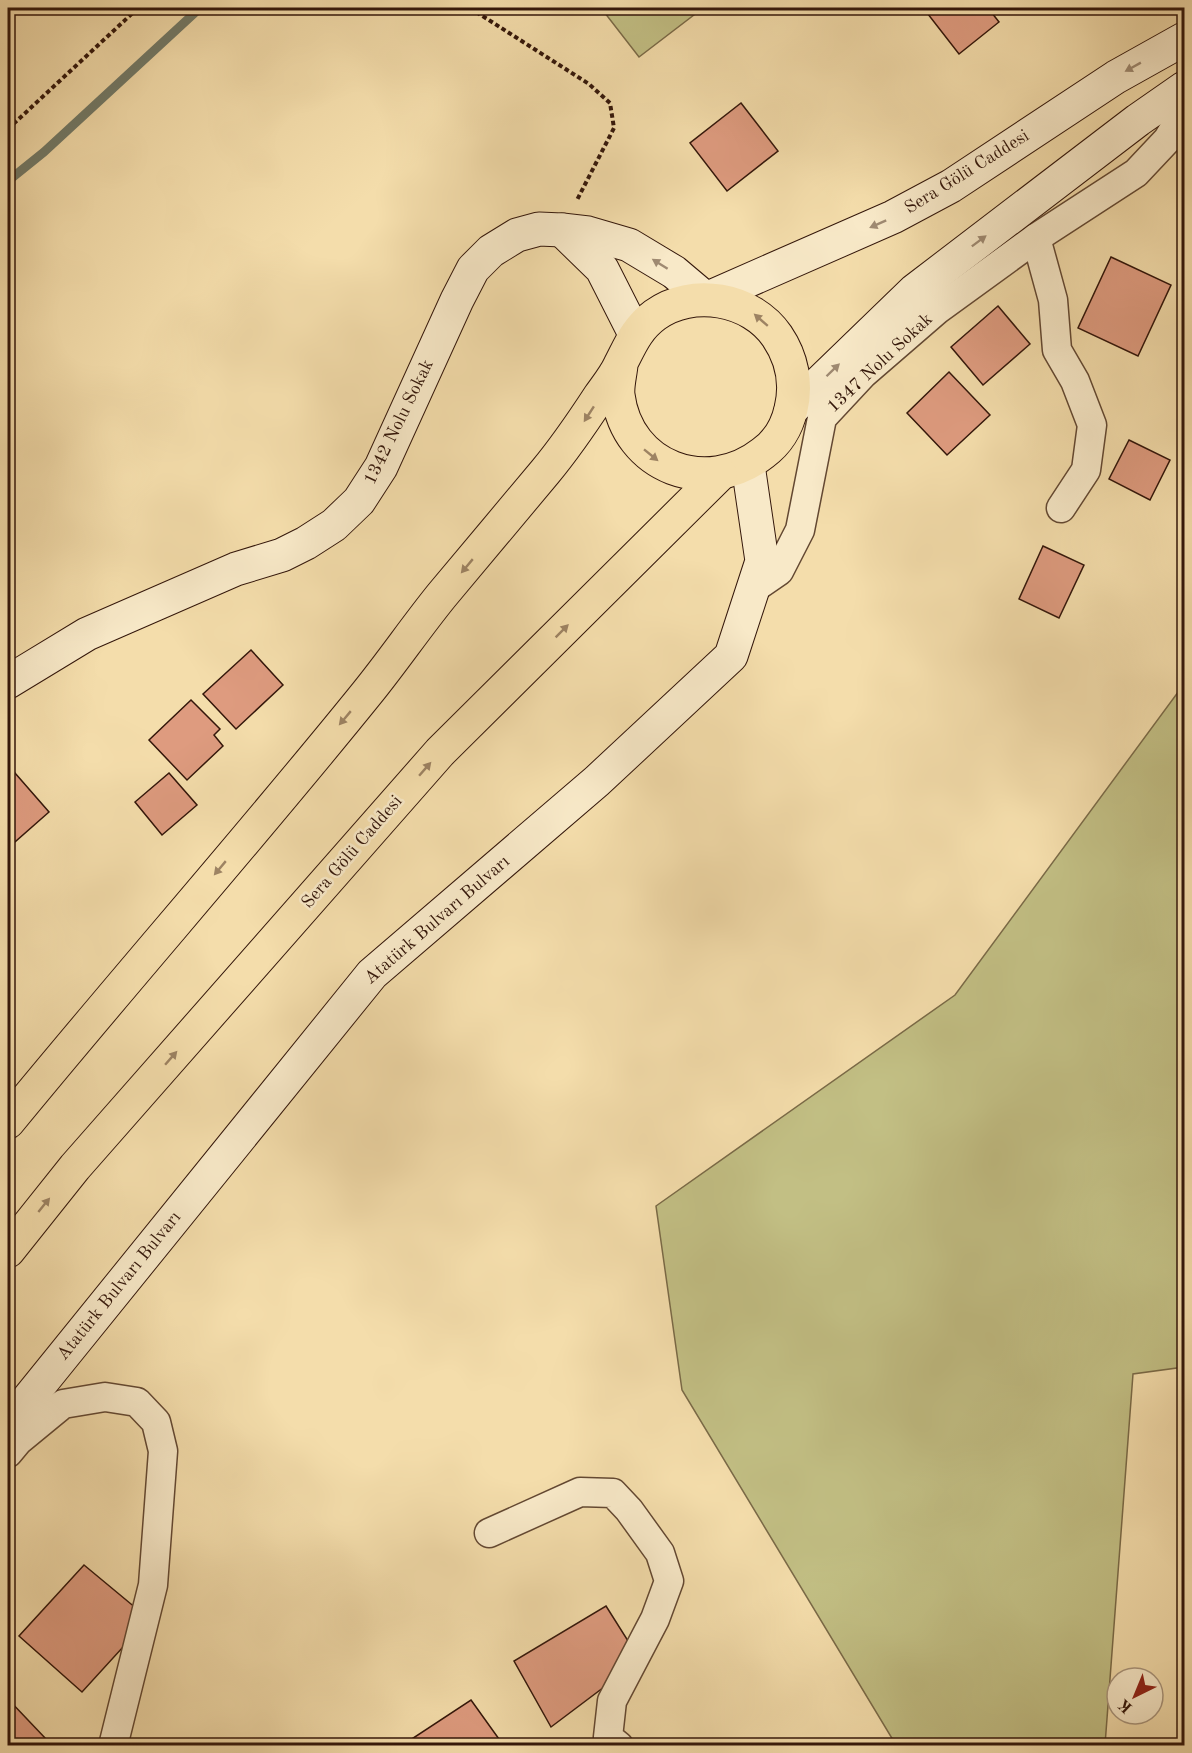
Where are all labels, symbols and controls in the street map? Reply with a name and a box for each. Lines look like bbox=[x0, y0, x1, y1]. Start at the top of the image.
one-way arrow bbox=[1125, 62, 1142, 72]
street label: Sera Gölü Caddesi bbox=[902, 126, 1032, 217]
one-way arrow bbox=[868, 219, 886, 229]
one-way arrow bbox=[971, 235, 987, 247]
one-way arrow bbox=[652, 258, 668, 269]
street label: 1347 Nolu Sokak bbox=[824, 310, 936, 416]
one-way arrow bbox=[754, 314, 769, 327]
street label: 1342 Nolu Sokak bbox=[361, 357, 437, 487]
one-way arrow bbox=[825, 363, 839, 377]
one-way arrow bbox=[583, 406, 594, 422]
one-way arrow bbox=[644, 448, 659, 460]
one-way arrow bbox=[460, 558, 473, 574]
one-way arrow bbox=[555, 624, 569, 638]
one-way arrow bbox=[339, 710, 352, 726]
one-way arrow bbox=[418, 762, 431, 777]
street label: Sera Gölü Caddesi bbox=[298, 792, 406, 912]
street label: Atatürk Bulvarı Bulvarı bbox=[361, 852, 513, 988]
one-way arrow bbox=[214, 860, 227, 875]
one-way arrow bbox=[164, 1050, 178, 1065]
one-way arrow bbox=[38, 1198, 50, 1213]
street label: Atatürk Bulvarı Bulvarı bbox=[54, 1208, 184, 1364]
north arrow bbox=[1105, 1666, 1165, 1726]
text: K bbox=[1116, 1695, 1136, 1716]

